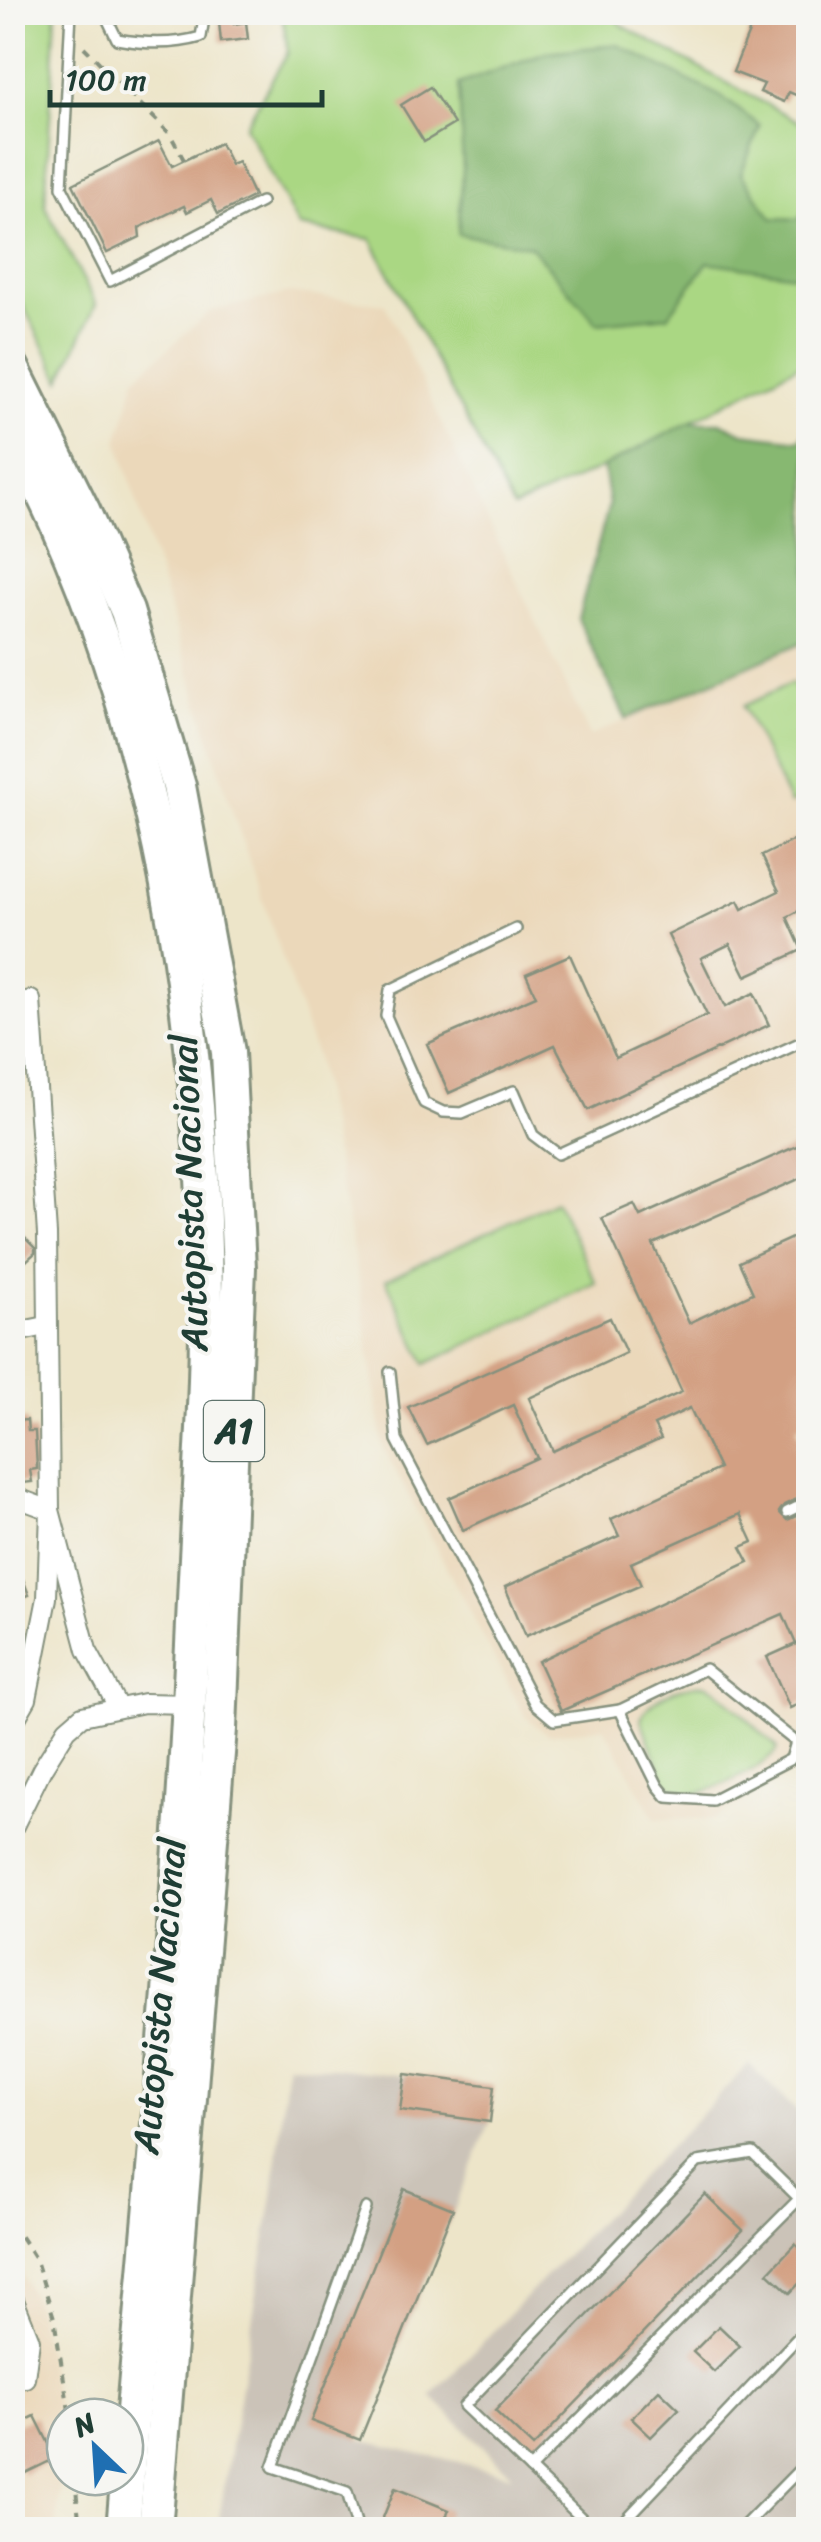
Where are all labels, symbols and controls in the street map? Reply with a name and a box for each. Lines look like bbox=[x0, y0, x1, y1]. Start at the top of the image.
scale bar bbox=[50, 45, 322, 107]
text: 100 m bbox=[65, 53, 147, 107]
street label: Autopista Nacional bbox=[150, 1032, 229, 1354]
road number: A1 bbox=[204, 1401, 264, 1461]
street label: Autopista Nacional bbox=[112, 1834, 207, 2158]
north arrow bbox=[45, 2397, 145, 2497]
text: N bbox=[65, 2398, 104, 2452]

